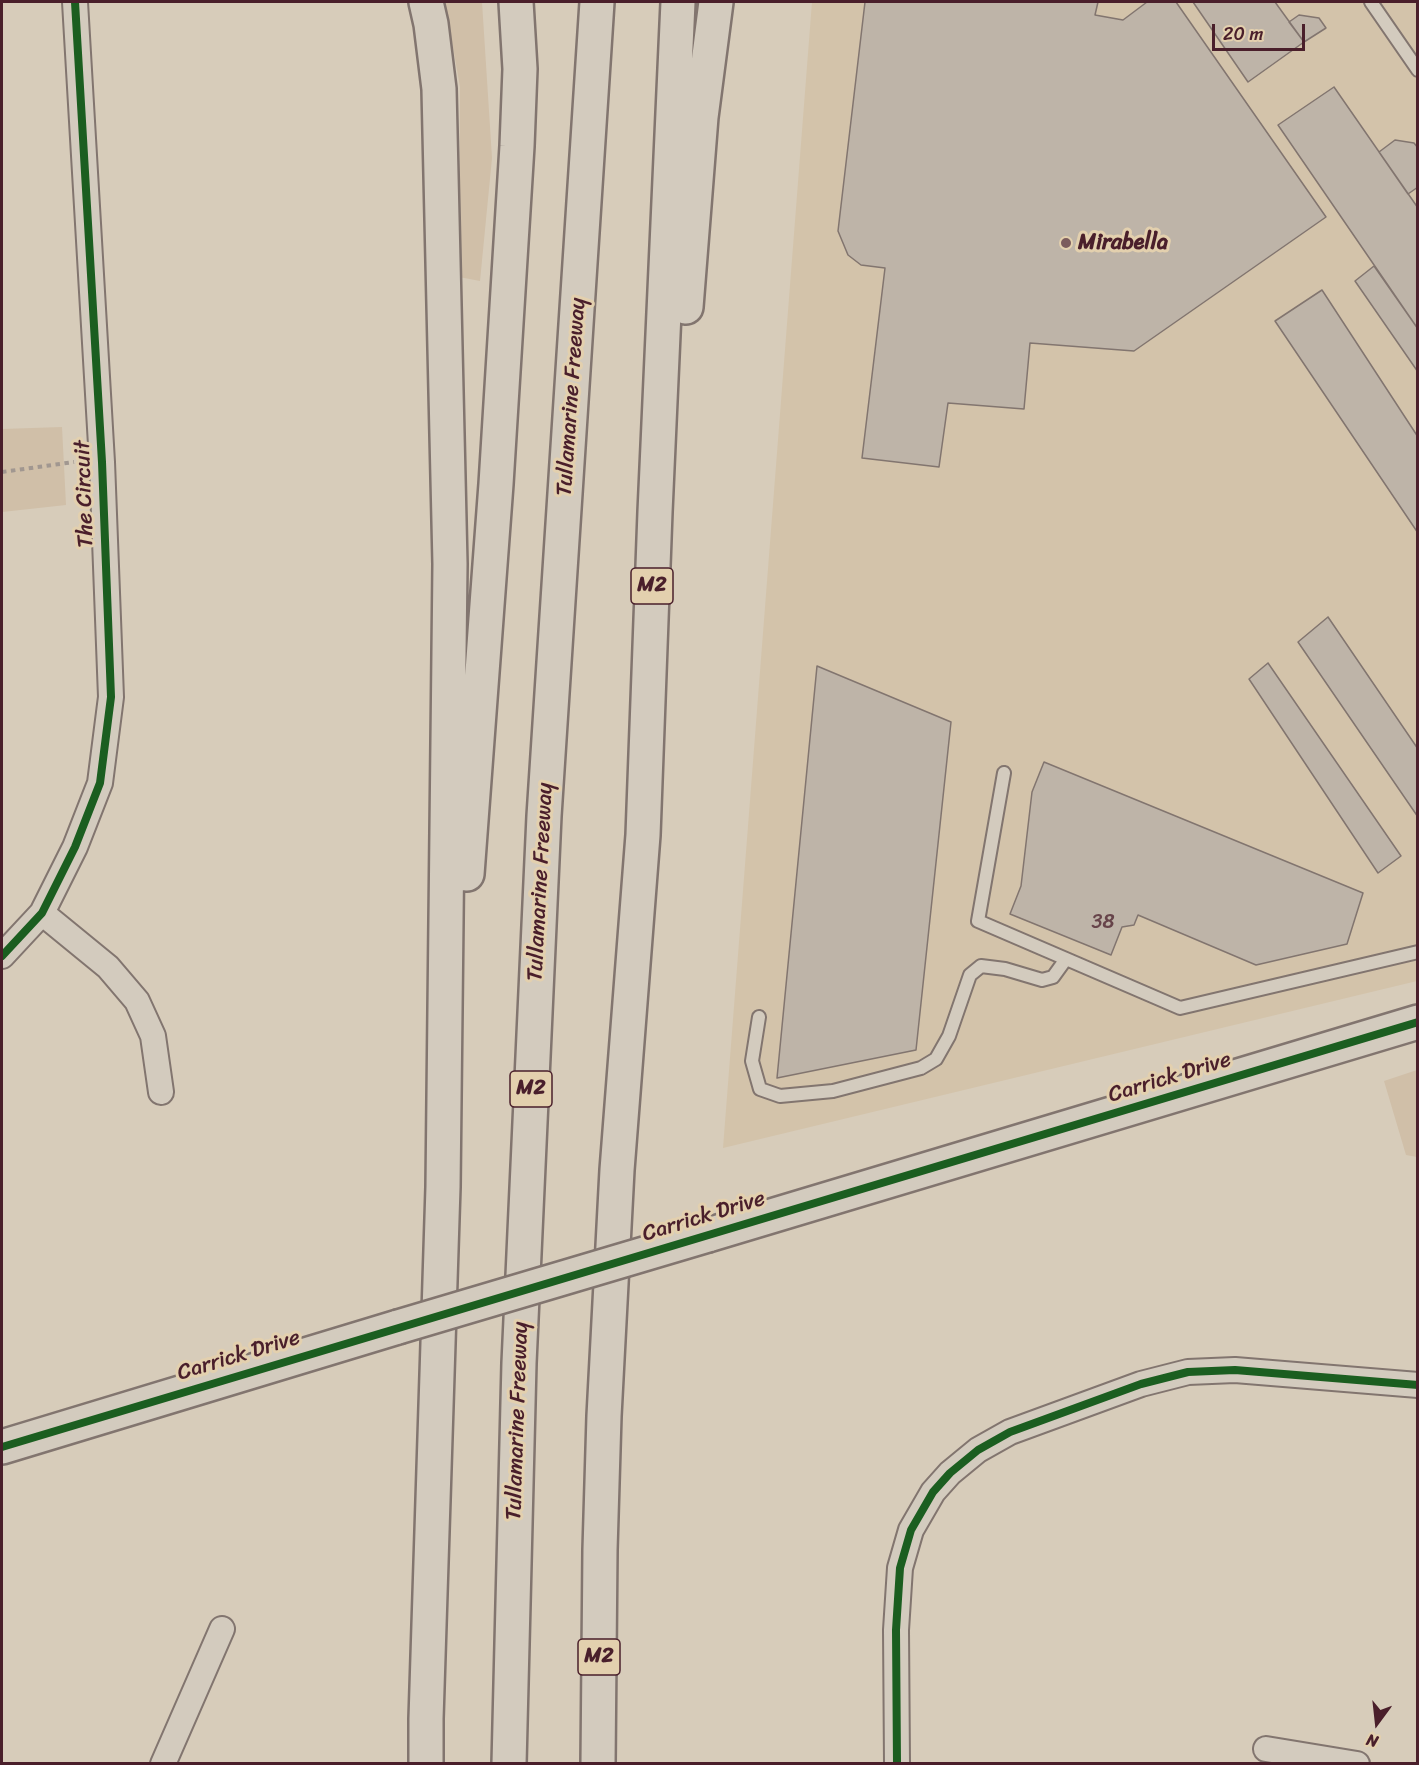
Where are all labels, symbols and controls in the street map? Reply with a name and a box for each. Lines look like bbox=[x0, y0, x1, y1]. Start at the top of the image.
scale bar bbox=[1215, 12, 1308, 50]
text: 20 m bbox=[1223, 18, 1263, 50]
place label: Mirabella bbox=[1078, 230, 1168, 256]
marker: Mirabella bbox=[1059, 236, 1073, 250]
street label: Tullamarine Freeway bbox=[552, 297, 592, 497]
street label: The Circuit bbox=[70, 440, 100, 548]
road number: M2 bbox=[631, 568, 673, 604]
street label: Tullamarine Freeway bbox=[523, 782, 559, 982]
house number: 38 bbox=[1091, 911, 1115, 935]
street label: Carrick Drive bbox=[1105, 1047, 1235, 1109]
road number: M2 bbox=[510, 1071, 552, 1107]
street label: Carrick Drive bbox=[639, 1186, 769, 1248]
street label: Tullamarine Freeway bbox=[501, 1321, 535, 1521]
street label: Carrick Drive bbox=[174, 1325, 304, 1387]
road number: M2 bbox=[578, 1639, 620, 1675]
north arrow bbox=[1347, 1693, 1407, 1753]
text: N bbox=[1363, 1725, 1381, 1756]

